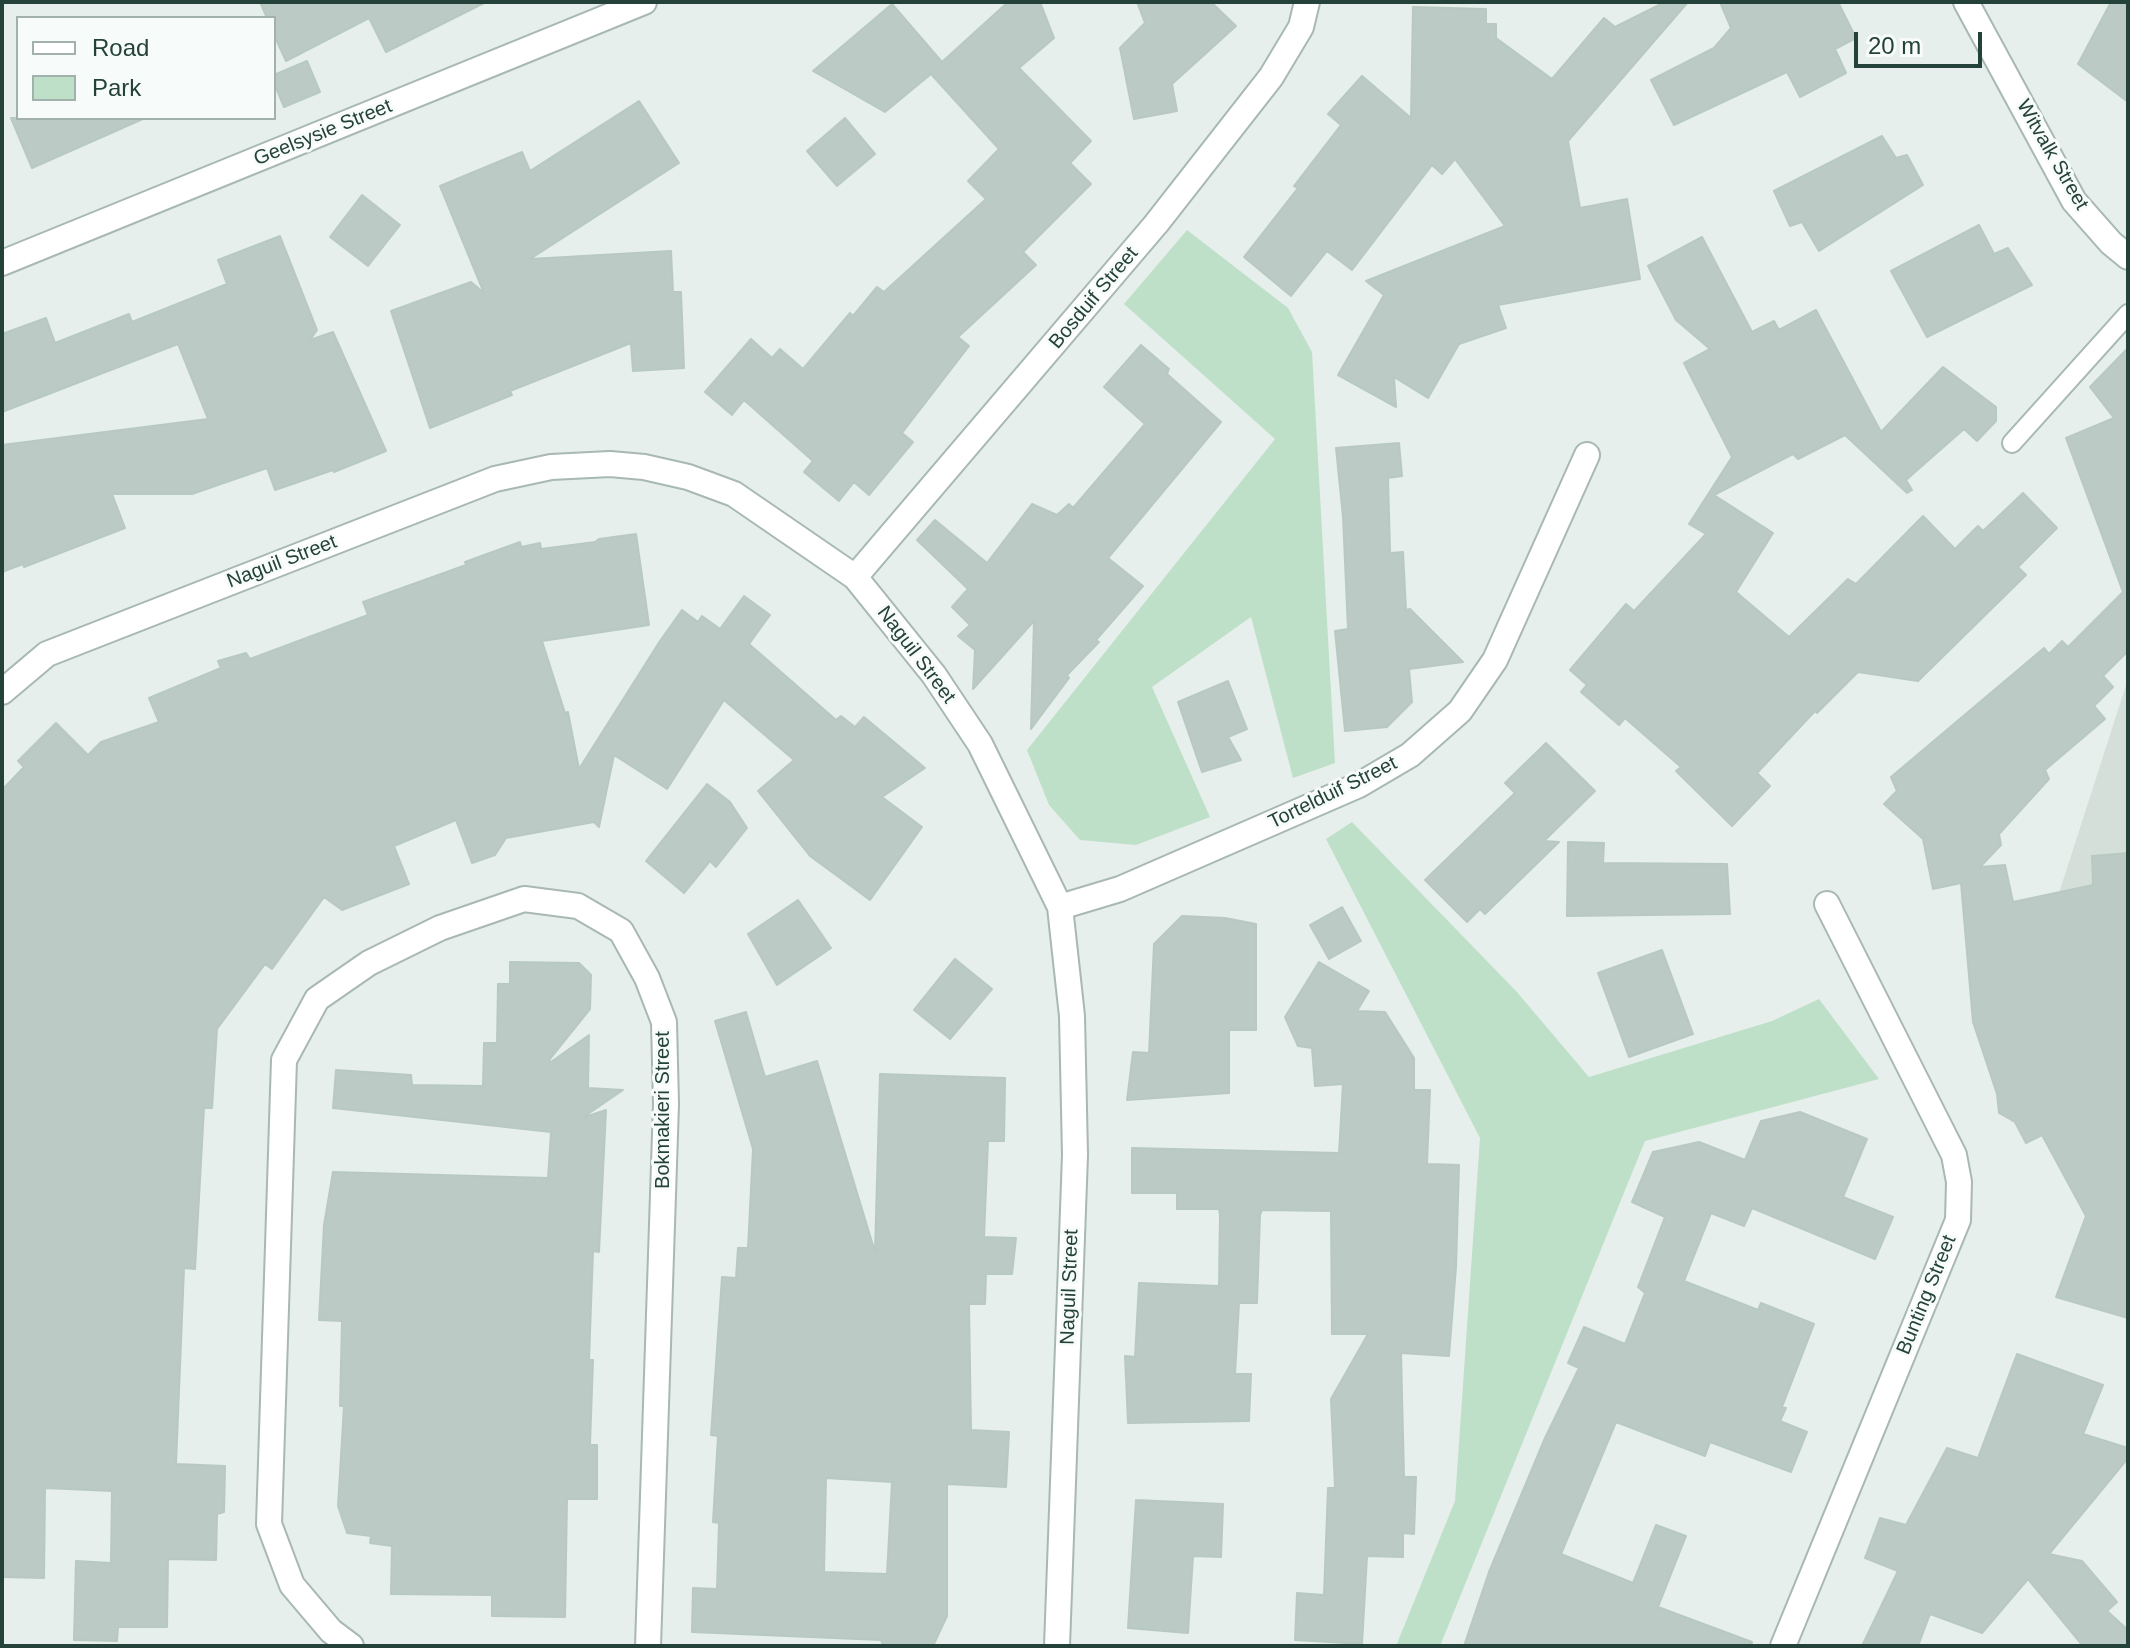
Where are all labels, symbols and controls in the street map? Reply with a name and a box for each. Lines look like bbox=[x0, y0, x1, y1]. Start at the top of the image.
legend bbox=[16, 16, 276, 120]
scale bar bbox=[1858, 16, 1986, 66]
text: 20 m bbox=[1868, 32, 1921, 59]
text: Road bbox=[92, 34, 149, 61]
text: Park bbox=[92, 74, 141, 101]
street label: Geelsysie Street bbox=[250, 94, 396, 172]
street label: Witvalk Street bbox=[2011, 96, 2093, 214]
street label: Bosduif Street bbox=[1044, 242, 1144, 354]
street label: Naguil Street bbox=[224, 530, 340, 594]
street label: Naguil Street bbox=[872, 602, 960, 708]
street label: Tortelduif Street bbox=[1265, 752, 1401, 834]
street label: Bokmakieri Street bbox=[651, 1031, 675, 1189]
street label: Naguil Street bbox=[1056, 1229, 1084, 1345]
street label: Bunting Street bbox=[1892, 1232, 1962, 1358]

